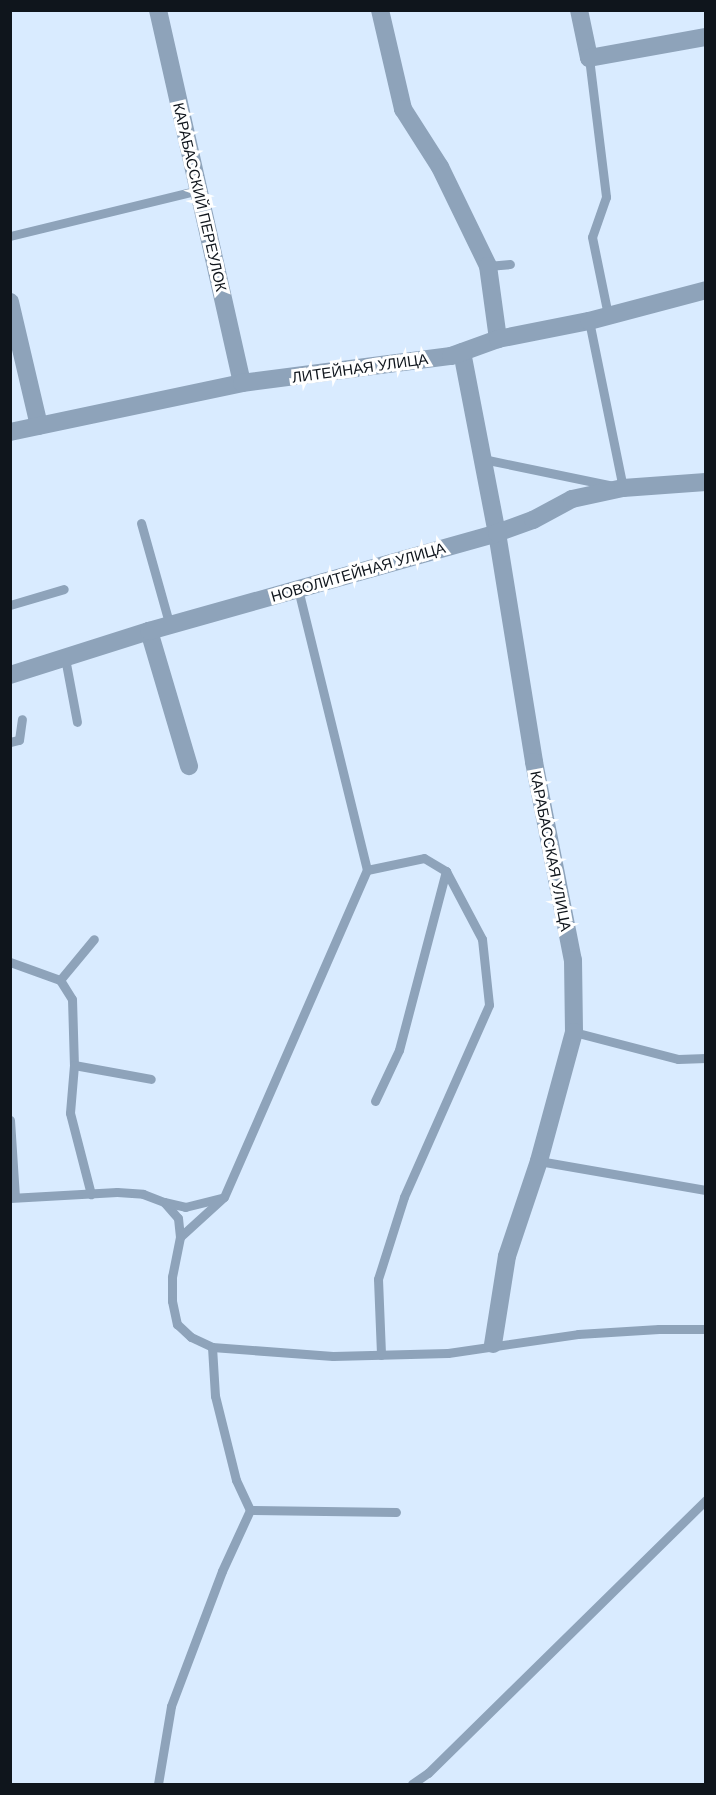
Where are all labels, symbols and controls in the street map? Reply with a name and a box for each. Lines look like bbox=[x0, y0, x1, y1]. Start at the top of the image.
street label: КАРАБАССКИЙ ПЕРЕУЛОК bbox=[170, 101, 230, 293]
street label: ЛИТЕЙНАЯ УЛИЦА bbox=[291, 350, 429, 386]
street label: НОВОЛИТЕЙНАЯ УЛИЦА bbox=[269, 538, 447, 606]
street label: КАРАБАССКАЯ УЛИЦА bbox=[527, 769, 575, 933]

